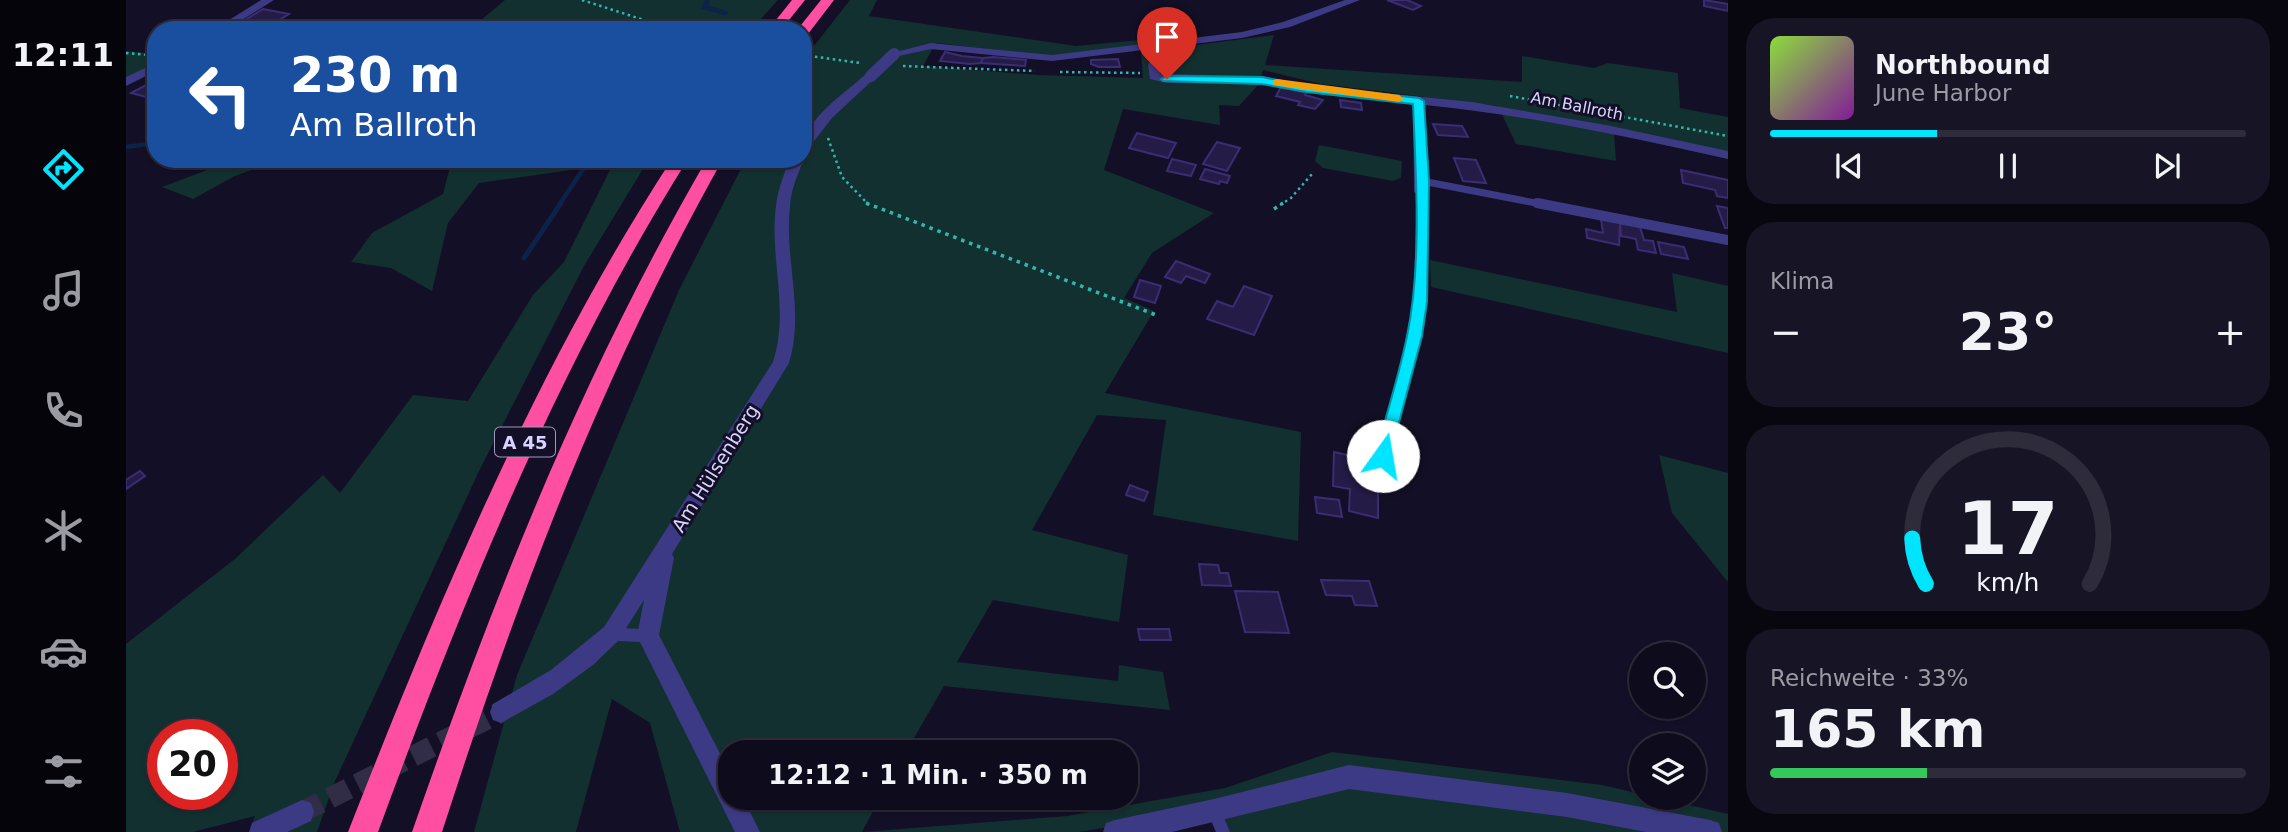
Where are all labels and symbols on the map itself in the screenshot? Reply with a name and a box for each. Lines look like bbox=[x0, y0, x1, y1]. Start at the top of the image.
pin bbox=[1137, 7, 1197, 79]
street label: Am Ballroth bbox=[1529, 88, 1625, 124]
street label: Am Hülsenberg bbox=[667, 400, 763, 536]
position arrow bbox=[1346, 419, 1420, 493]
road number: A 45 bbox=[495, 428, 555, 457]
speed limit sign: 20 bbox=[147, 719, 238, 810]

